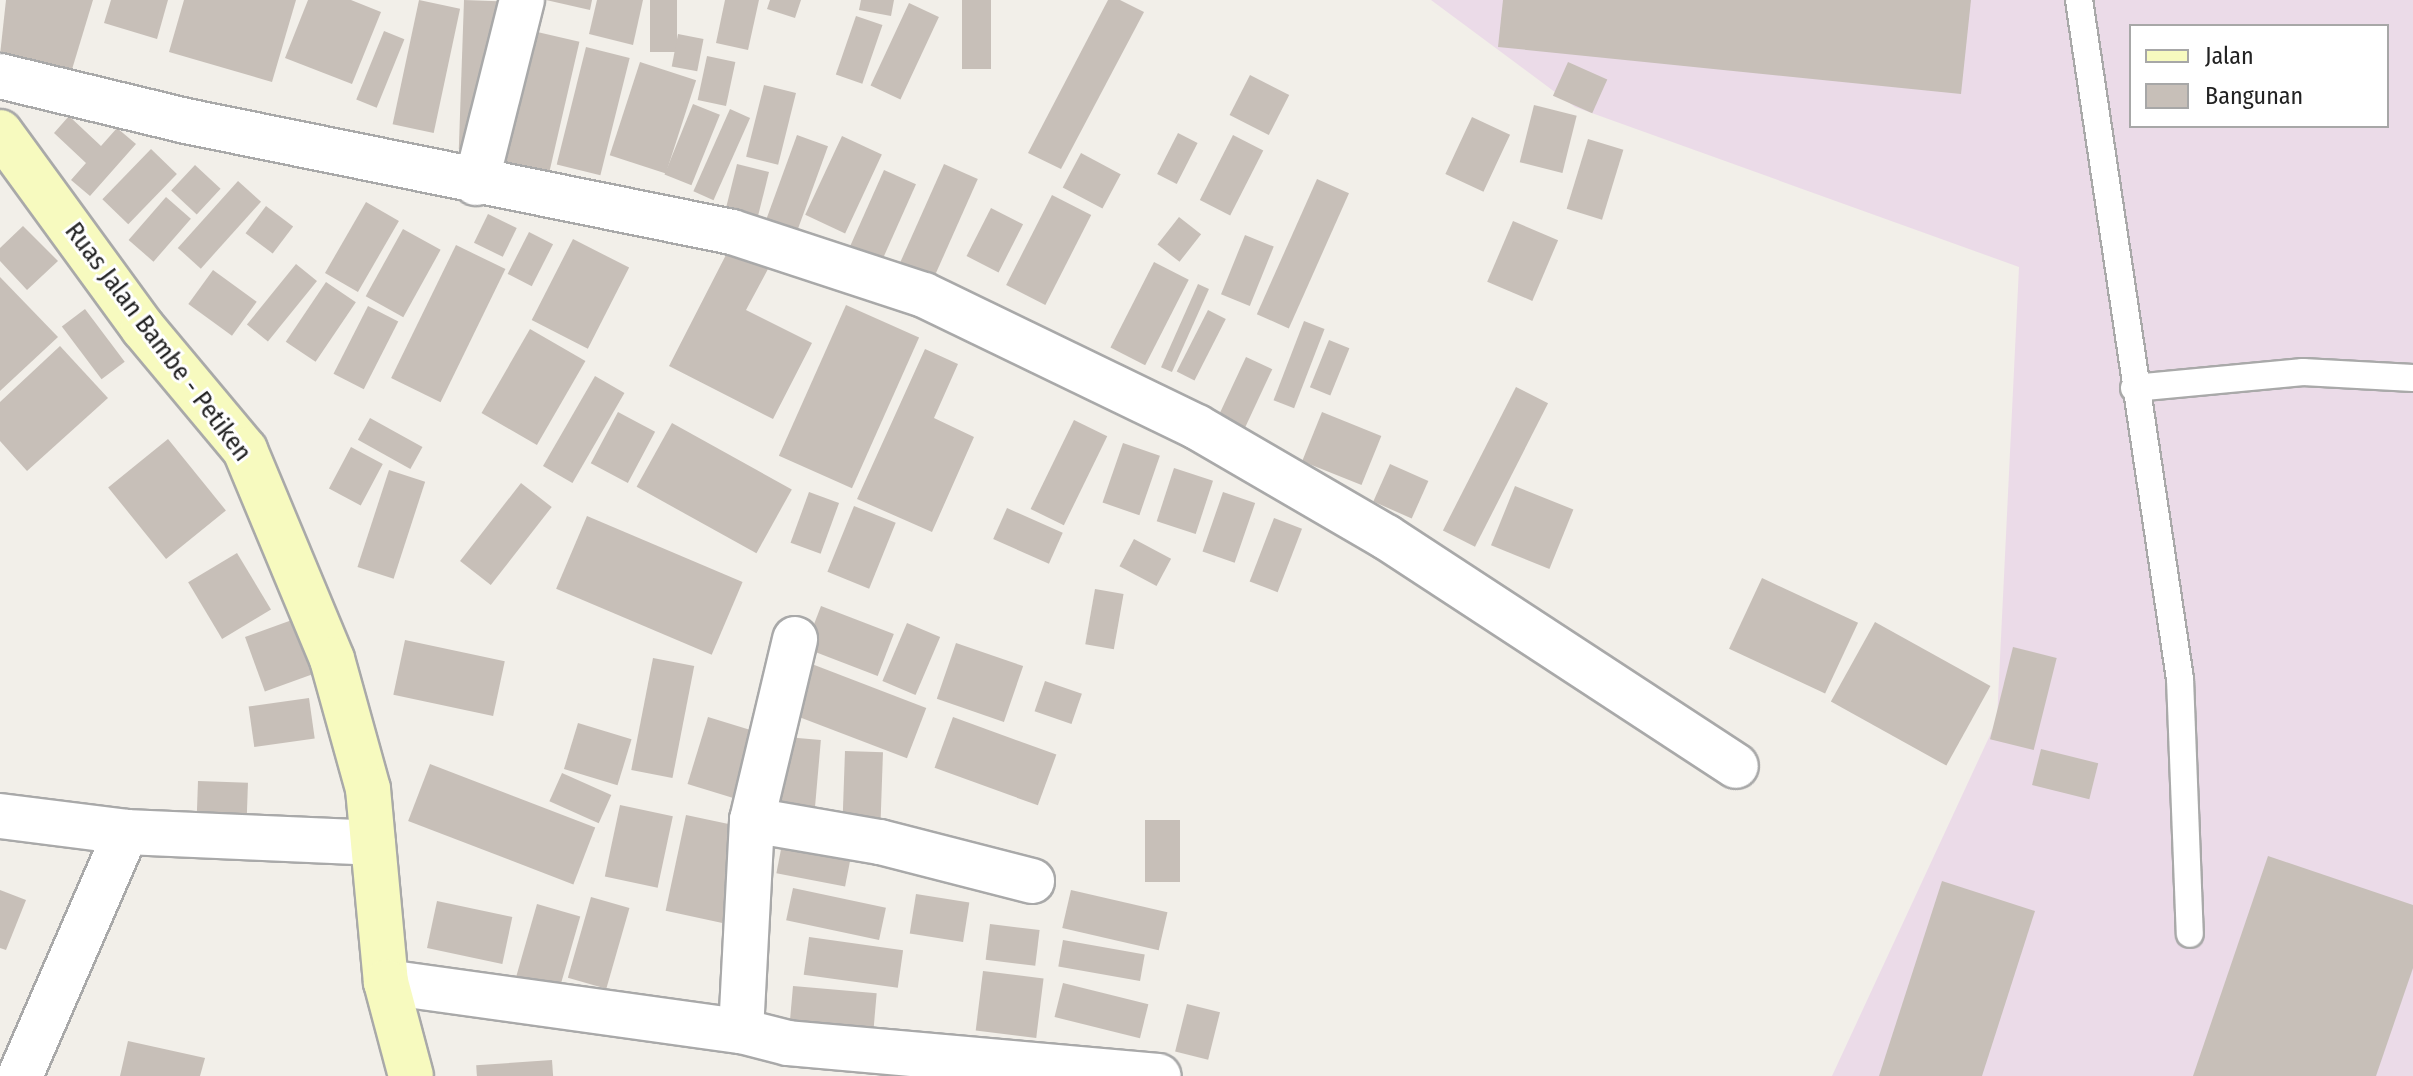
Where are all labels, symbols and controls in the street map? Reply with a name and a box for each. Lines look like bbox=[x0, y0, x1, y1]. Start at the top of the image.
legend bbox=[2129, 24, 2389, 128]
text: Jalan bbox=[2205, 42, 2254, 70]
text: Bangunan bbox=[2205, 82, 2303, 110]
street label: Ruas Jalan Bambe - Petiken bbox=[58, 216, 258, 468]

